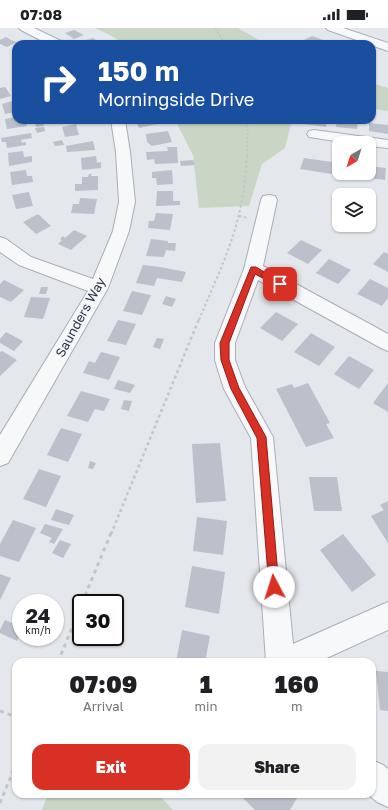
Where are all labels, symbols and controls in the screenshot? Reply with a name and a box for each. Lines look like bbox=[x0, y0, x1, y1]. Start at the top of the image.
text: 07:08 bbox=[20, 5, 62, 23]
text: 150 m bbox=[98, 54, 179, 87]
icon: right bbox=[32, 56, 84, 108]
text: Morningside Drive bbox=[98, 88, 254, 110]
north arrow bbox=[332, 136, 376, 180]
map controls bbox=[332, 136, 376, 232]
button: layers bbox=[332, 188, 376, 232]
pin bbox=[263, 267, 297, 301]
icon: arrive bbox=[269, 273, 291, 295]
street label: Saunders Way bbox=[52, 274, 109, 360]
position arrow bbox=[253, 566, 295, 608]
speed limit sign: 30 bbox=[72, 594, 124, 646]
text: 24 bbox=[26, 603, 50, 627]
text: km/h bbox=[25, 624, 51, 636]
text: 07:09 bbox=[69, 669, 137, 698]
text: 1 bbox=[200, 669, 212, 698]
text: 160 bbox=[275, 669, 319, 698]
text: Arrival bbox=[83, 698, 124, 714]
text: min bbox=[195, 698, 218, 714]
text: m bbox=[291, 698, 303, 714]
button: Exit bbox=[32, 744, 190, 790]
button: Share bbox=[198, 744, 356, 790]

